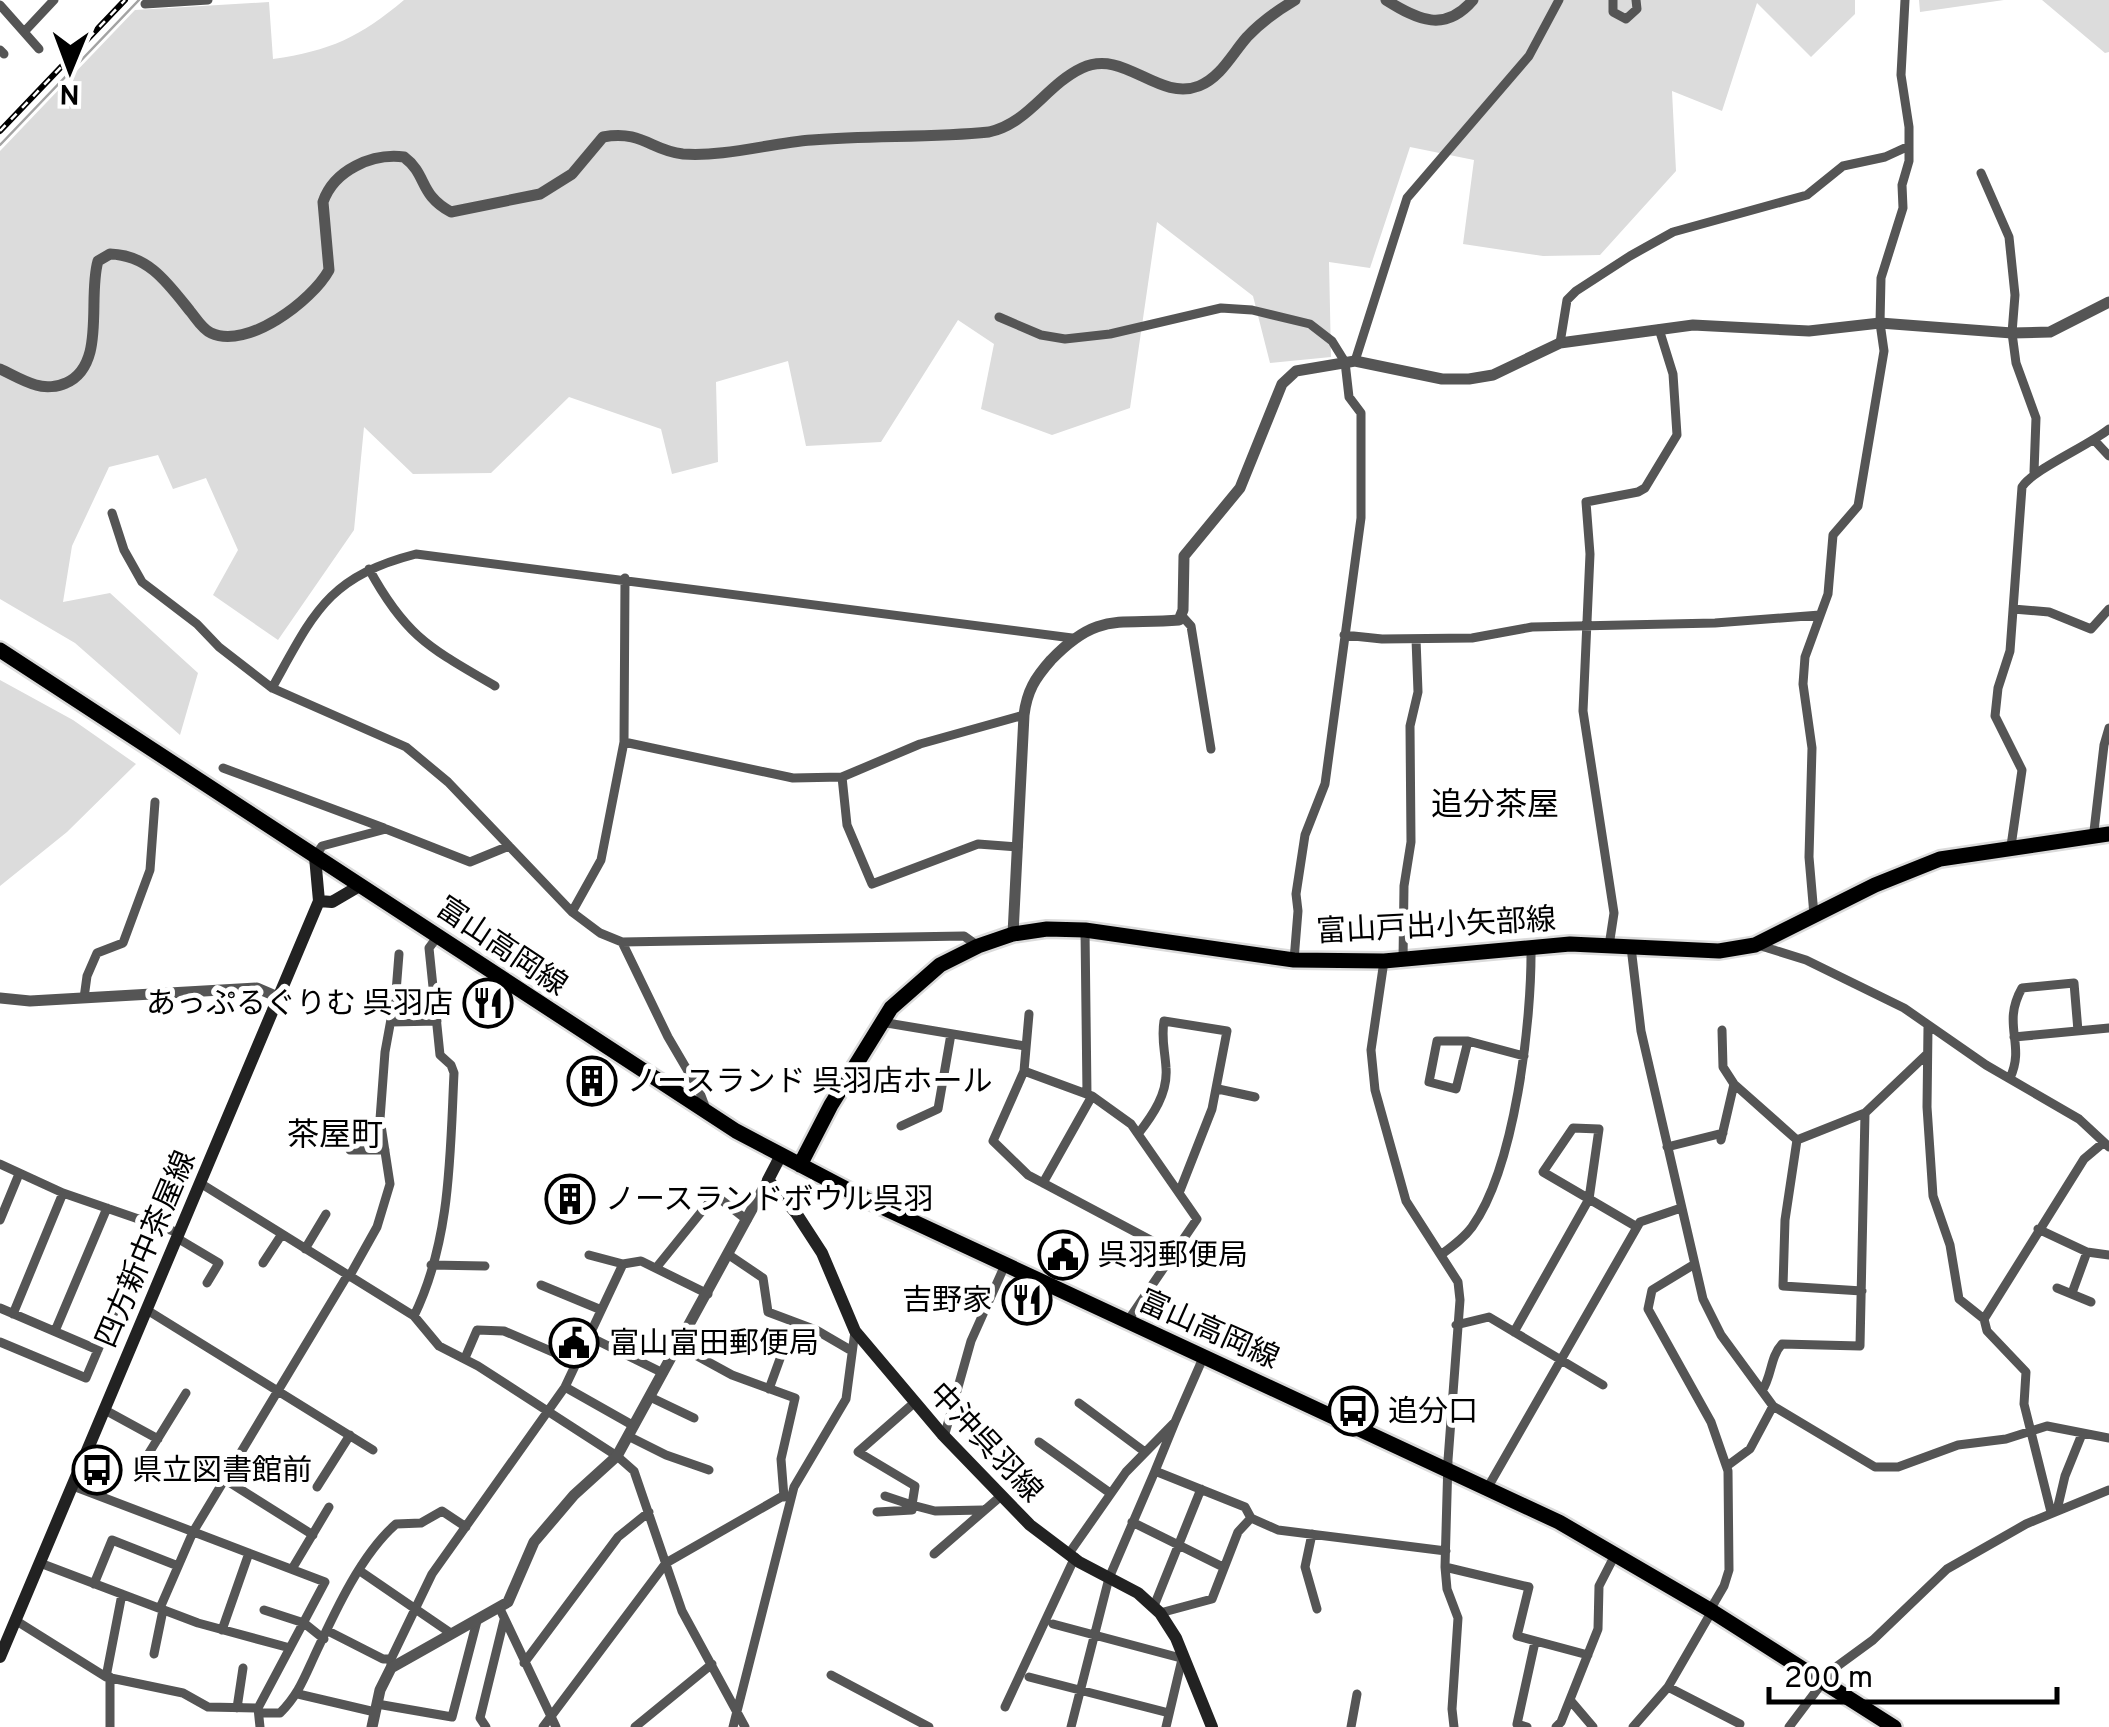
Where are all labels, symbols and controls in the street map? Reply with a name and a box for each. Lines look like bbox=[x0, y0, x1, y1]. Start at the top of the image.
north arrow bbox=[20, 20, 120, 120]
text: N bbox=[59, 74, 80, 110]
district label: 追分茶屋 bbox=[1431, 787, 1559, 827]
street label: 富山高岡線 bbox=[428, 891, 573, 1005]
street label: 富山戸出小矢部線 bbox=[1315, 903, 1557, 952]
restaurant icon: あっぷるぐりむ 呉羽店 bbox=[462, 977, 514, 1029]
place label: あっぷるぐりむ 呉羽店 bbox=[146, 987, 453, 1024]
building icon: ノースランド 呉羽店ホール bbox=[566, 1055, 618, 1107]
place label: ノースランド 呉羽店ホール bbox=[627, 1065, 993, 1102]
district label: 茶屋町 bbox=[287, 1117, 383, 1157]
street label: 四方新中茶屋線 bbox=[89, 1146, 205, 1354]
building icon: ノースランドボウル呉羽 bbox=[544, 1173, 596, 1225]
place label: ノースランドボウル呉羽 bbox=[605, 1183, 934, 1220]
public building icon: 呉羽郵便局 bbox=[1037, 1229, 1089, 1281]
place label: 呉羽郵便局 bbox=[1098, 1239, 1248, 1276]
restaurant icon: 吉野家 bbox=[1001, 1274, 1053, 1326]
place label: 吉野家 bbox=[902, 1284, 992, 1321]
street label: 富山高岡線 bbox=[1132, 1284, 1284, 1379]
public building icon: 富山富田郵便局 bbox=[548, 1317, 600, 1369]
place label: 富山富田郵便局 bbox=[609, 1327, 819, 1364]
street label: 中沖呉羽線 bbox=[919, 1376, 1049, 1511]
bus stop icon: 追分口 bbox=[1327, 1385, 1379, 1437]
place label: 追分口 bbox=[1388, 1395, 1478, 1432]
bus stop icon: 県立図書館前 bbox=[71, 1444, 123, 1496]
place label: 県立図書館前 bbox=[132, 1454, 312, 1491]
scale bar bbox=[1769, 1642, 2056, 1704]
text: 200 m bbox=[1784, 1661, 1873, 1698]

